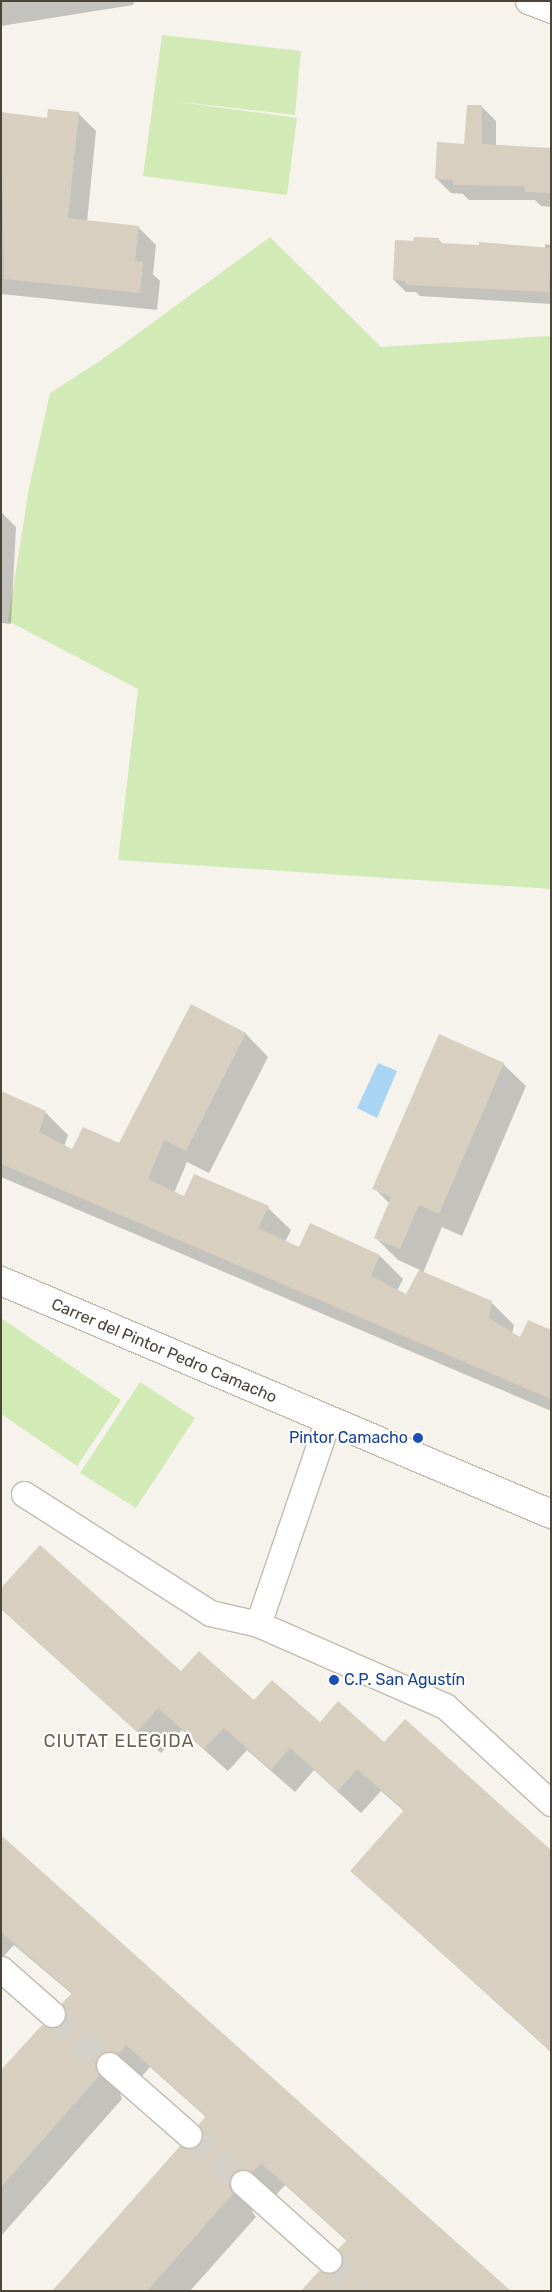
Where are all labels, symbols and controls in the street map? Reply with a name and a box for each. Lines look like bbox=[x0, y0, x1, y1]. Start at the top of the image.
street label: Carrer del Pintor Pedro Camacho bbox=[48, 1295, 280, 1407]
place label: Pintor Camacho bbox=[289, 1428, 408, 1448]
marker: Pintor Camacho bbox=[412, 1432, 424, 1444]
place label: C.P. San Agustín bbox=[344, 1670, 466, 1690]
marker: C.P. San Agustín bbox=[328, 1674, 340, 1686]
district label: CIUTAT ELEGIDA bbox=[42, 1730, 196, 1752]

